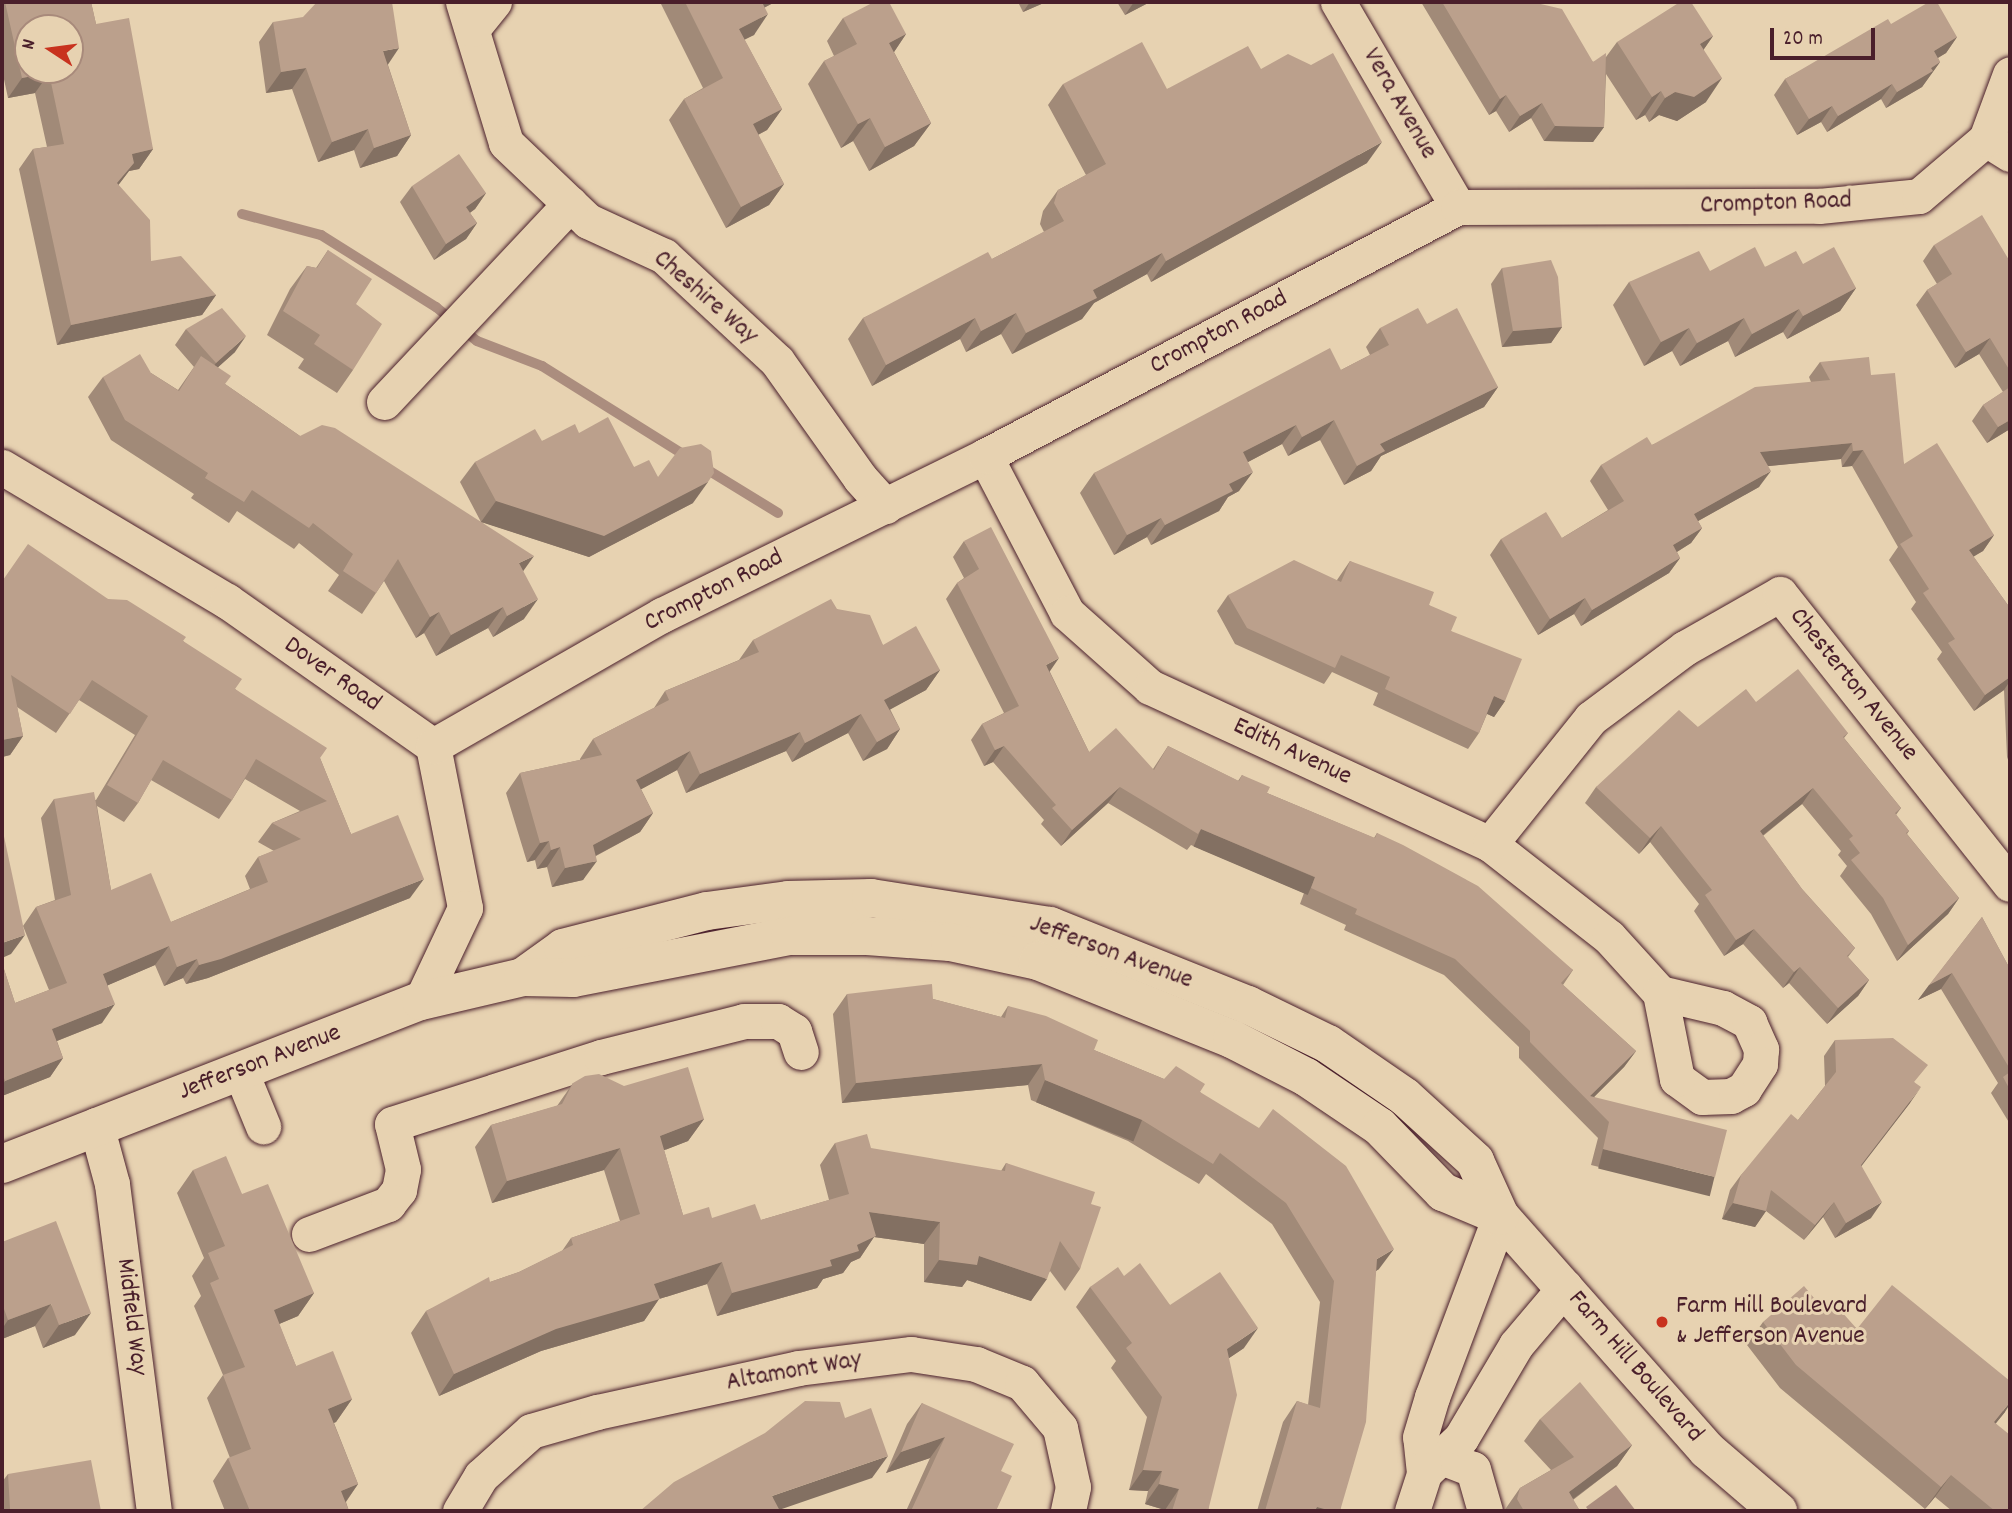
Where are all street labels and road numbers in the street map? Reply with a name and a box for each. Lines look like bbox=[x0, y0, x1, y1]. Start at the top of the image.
street label: Vera Avenue bbox=[1355, 43, 1443, 165]
street label: Crompton Road bbox=[1700, 186, 1852, 222]
street label: Cheshire Way bbox=[646, 244, 764, 352]
street label: Crompton Road bbox=[1145, 284, 1293, 382]
street label: Crompton Road bbox=[639, 543, 789, 639]
street label: Chesterton Avenue bbox=[1782, 602, 1924, 768]
street label: Dover Road bbox=[277, 630, 387, 720]
street label: Edith Avenue bbox=[1228, 711, 1356, 793]
street label: Jefferson Avenue bbox=[1025, 909, 1197, 997]
street label: Jefferson Avenue bbox=[174, 1018, 346, 1108]
street label: Midfield Way bbox=[108, 1257, 154, 1377]
street label: Farm Hill Boulevard bbox=[1560, 1285, 1710, 1449]
street label: Altamont Way bbox=[724, 1345, 864, 1399]

